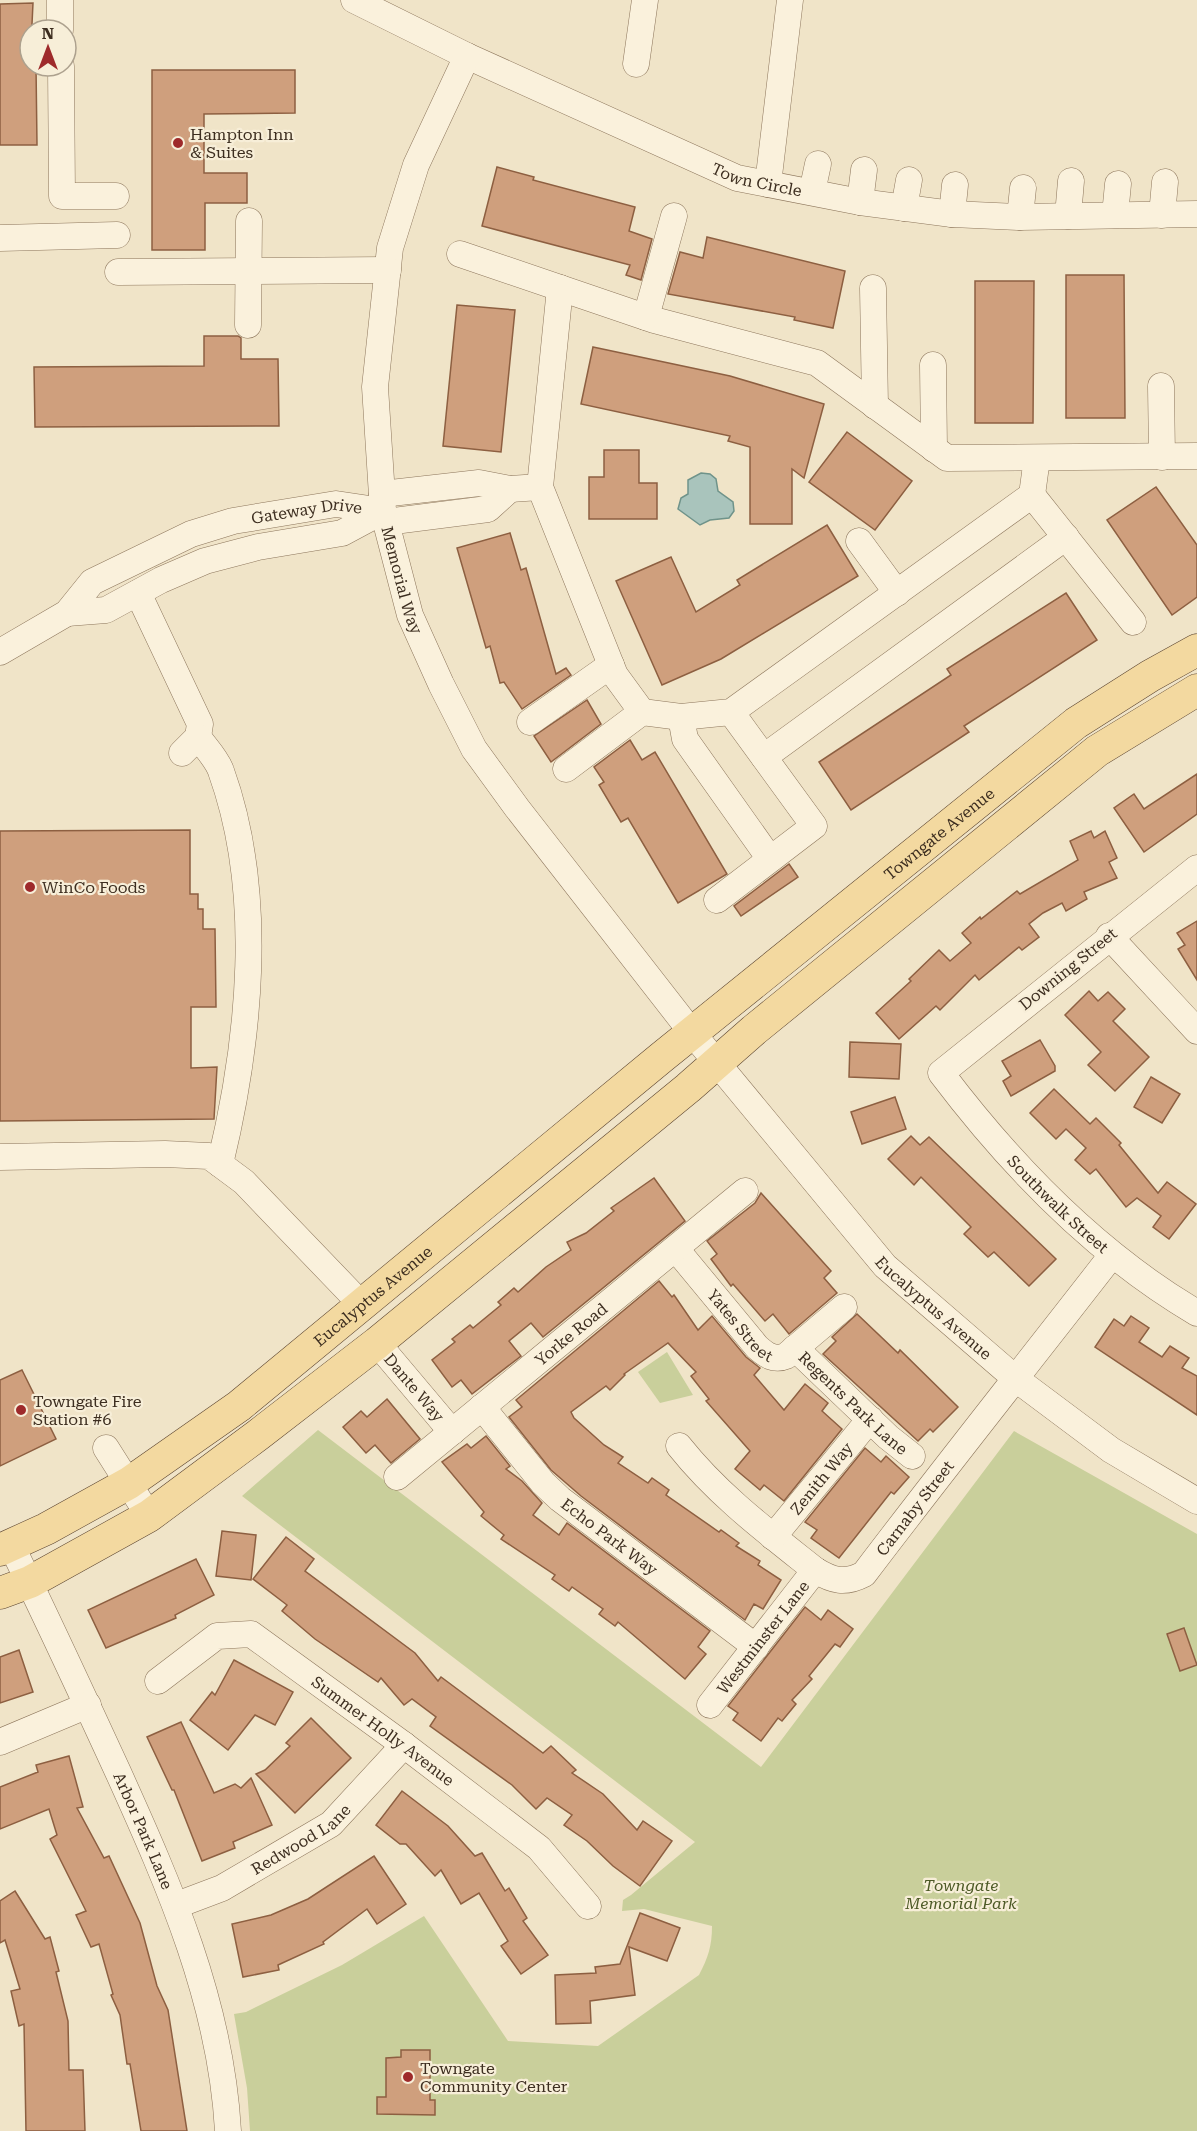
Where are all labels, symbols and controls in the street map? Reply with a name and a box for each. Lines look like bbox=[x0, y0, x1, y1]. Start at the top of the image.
north arrow bbox=[18, 18, 78, 78]
text: N bbox=[42, 24, 54, 43]
place label: Hampton Inn & Suites bbox=[190, 125, 294, 162]
marker: Hampton Inn & Suites bbox=[171, 136, 185, 150]
street label: Town Circle bbox=[709, 158, 804, 200]
street label: Gateway Drive bbox=[250, 494, 364, 527]
street label: Memorial Way bbox=[378, 524, 427, 637]
street label: Towngate Avenue bbox=[880, 783, 998, 884]
place label: WinCo Foods bbox=[42, 878, 146, 897]
marker: WinCo Foods bbox=[23, 880, 37, 894]
street label: Downing Street bbox=[1015, 924, 1121, 1014]
street label: Southwalk Street bbox=[1004, 1151, 1113, 1257]
street label: Eucalyptus Avenue bbox=[310, 1241, 436, 1350]
street label: Eucalyptus Avenue bbox=[871, 1252, 996, 1363]
street label: Yates Street bbox=[704, 1285, 776, 1366]
street label: Yorke Road bbox=[531, 1299, 611, 1369]
street label: Regents Park Lane bbox=[795, 1347, 912, 1458]
street label: Dante Way bbox=[380, 1349, 449, 1426]
place label: Towngate Fire Station #6 bbox=[33, 1392, 142, 1429]
marker: Towngate Fire Station #6 bbox=[14, 1403, 28, 1417]
street label: Zenith Way bbox=[786, 1438, 857, 1518]
street label: Carnaby Street bbox=[872, 1456, 957, 1559]
street label: Echo Park Way bbox=[558, 1494, 662, 1579]
street label: Westminster Lane bbox=[713, 1576, 813, 1698]
street label: Summer Holly Avenue bbox=[308, 1672, 458, 1790]
street label: Arbor Park Lane bbox=[110, 1769, 177, 1892]
street label: Redwood Lane bbox=[248, 1800, 354, 1878]
park label: Towngate Memorial Park bbox=[904, 1876, 1017, 1913]
place label: Towngate Community Center bbox=[420, 2059, 568, 2096]
marker: Towngate Community Center bbox=[401, 2070, 415, 2084]

